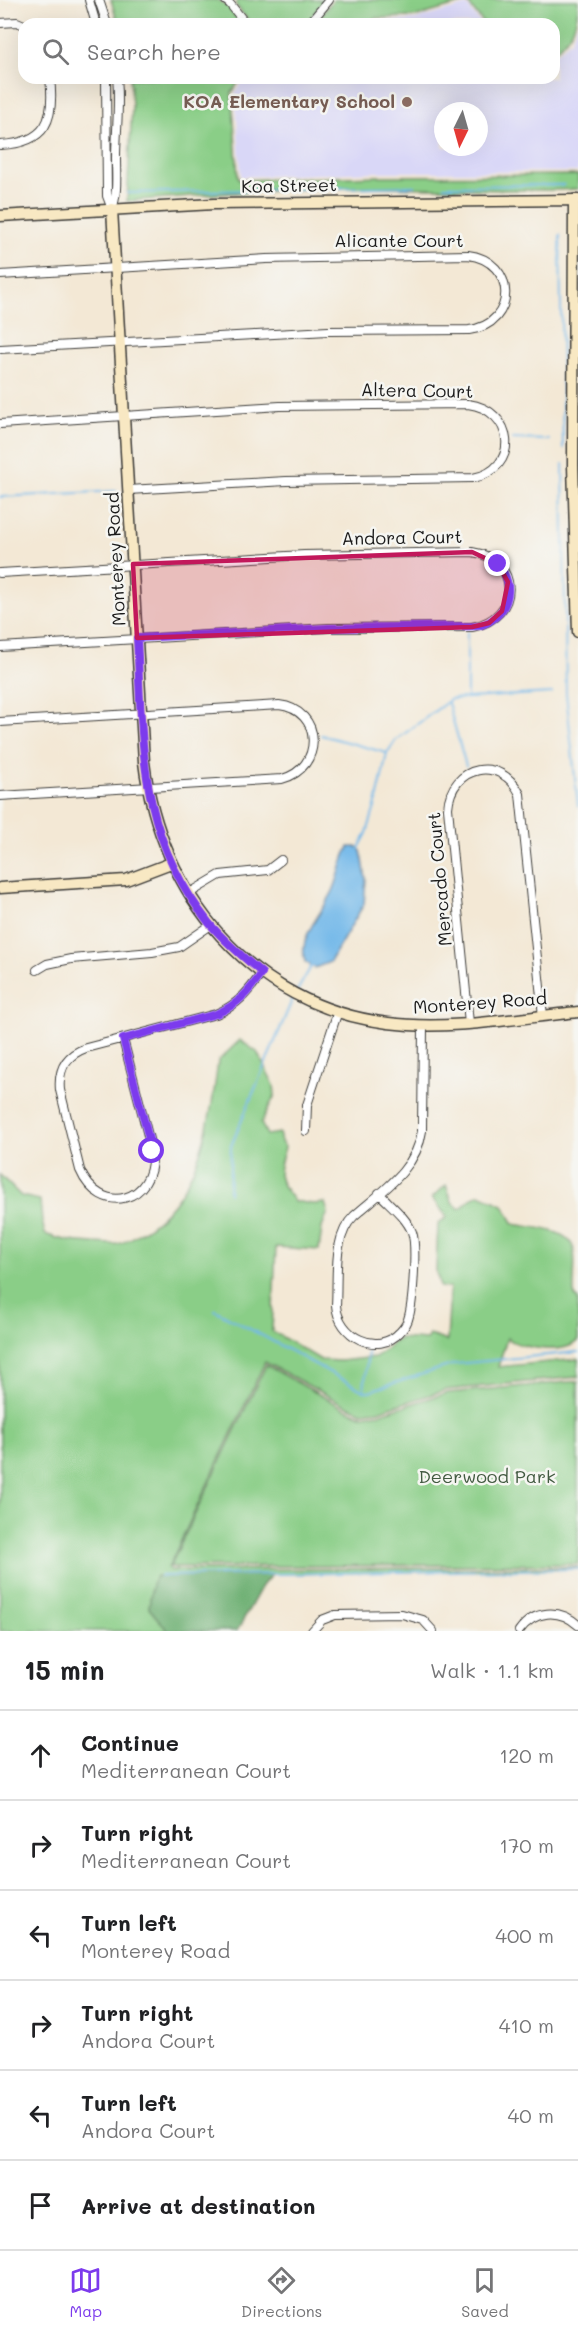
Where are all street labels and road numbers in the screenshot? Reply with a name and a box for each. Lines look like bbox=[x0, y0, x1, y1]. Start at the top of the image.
street label: Koa Street bbox=[241, 172, 337, 198]
street label: Alicante Court bbox=[334, 228, 464, 252]
street label: Altera Court bbox=[361, 377, 473, 403]
street label: Monterey Road bbox=[100, 491, 130, 627]
street label: Andora Court bbox=[341, 524, 463, 550]
street label: Mercado Court bbox=[421, 811, 457, 947]
street label: Monterey Road bbox=[412, 985, 548, 1019]

